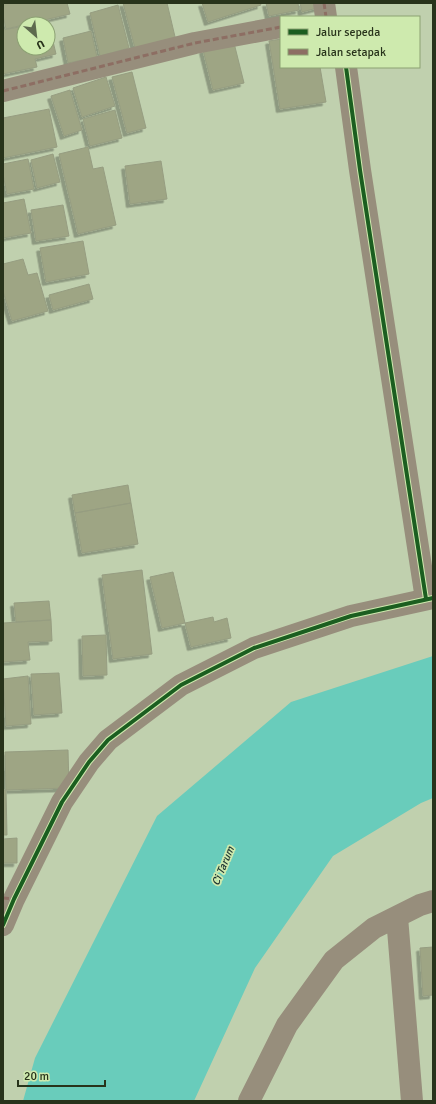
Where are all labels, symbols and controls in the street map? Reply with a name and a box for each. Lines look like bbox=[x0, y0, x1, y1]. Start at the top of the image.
north arrow bbox=[16, 16, 56, 56]
legend bbox=[280, 16, 420, 68]
text: Jalur sepeda bbox=[316, 25, 380, 40]
text: U bbox=[34, 37, 47, 52]
text: Jalan setapak bbox=[316, 45, 386, 60]
water label: Ci Tarum bbox=[209, 843, 237, 887]
scale bar bbox=[18, 1062, 105, 1088]
text: 20 m bbox=[24, 1069, 49, 1084]

